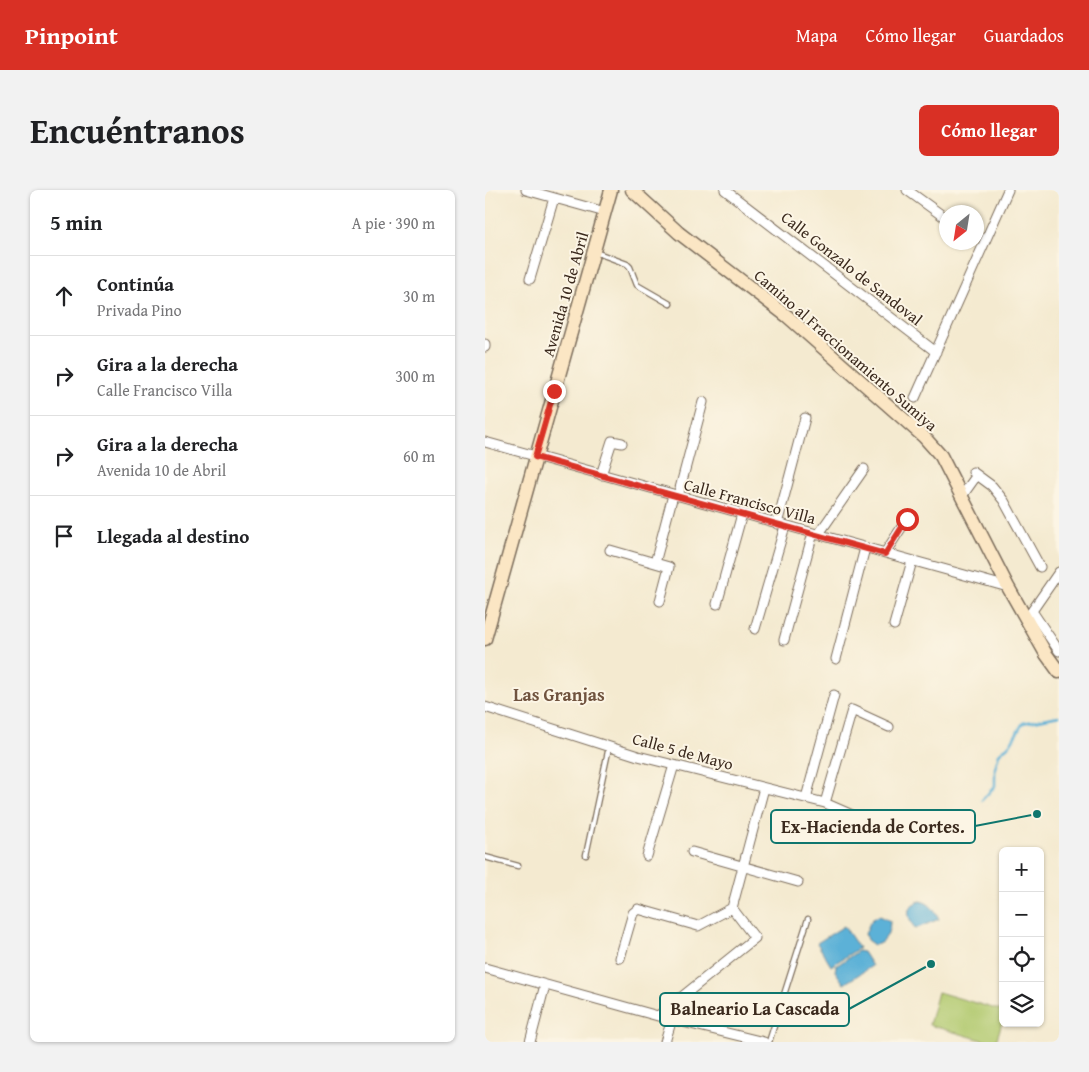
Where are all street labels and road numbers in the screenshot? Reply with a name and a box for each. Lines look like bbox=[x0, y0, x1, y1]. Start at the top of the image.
street label: Calle Gonzalo de Sandoval bbox=[776, 205, 928, 331]
street label: Avenida 10 de Abril bbox=[536, 228, 594, 359]
street label: Camino al Fraccionamiento Sumiya bbox=[749, 264, 943, 437]
street label: Calle Francisco Villa bbox=[682, 472, 819, 530]
street label: Calle 5 de Mayo bbox=[630, 726, 736, 776]

